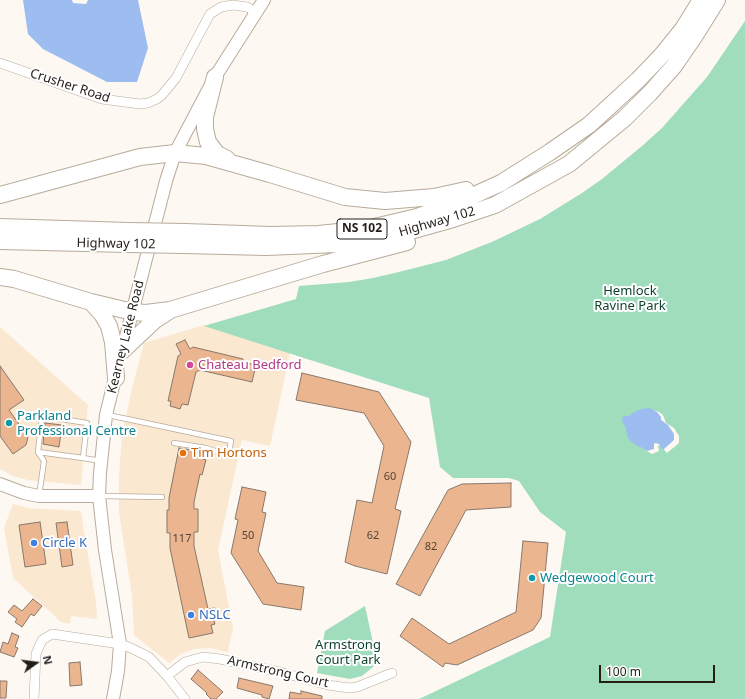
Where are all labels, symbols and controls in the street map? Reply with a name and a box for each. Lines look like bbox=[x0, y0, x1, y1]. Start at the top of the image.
street label: Crusher Road bbox=[28, 66, 112, 106]
street label: Highway 102 bbox=[397, 204, 477, 240]
road number: NS 102 bbox=[337, 219, 387, 239]
street label: Highway 102 bbox=[76, 236, 156, 252]
street label: Kearney Lake Road bbox=[104, 279, 148, 395]
park label: Hemlock Ravine Park bbox=[594, 283, 666, 314]
place label: Chateau Bedford bbox=[198, 357, 301, 373]
marker: Chateau Bedford bbox=[185, 360, 195, 370]
place label: Parkland Professional Centre bbox=[17, 408, 136, 439]
marker: Parkland Professional Centre bbox=[4, 418, 14, 428]
place label: Tim Hortons bbox=[191, 445, 267, 461]
marker: Tim Hortons bbox=[178, 448, 188, 458]
house number: 60 bbox=[384, 470, 396, 484]
house number: 50 bbox=[242, 529, 254, 543]
house number: 62 bbox=[367, 529, 379, 543]
house number: 117 bbox=[173, 532, 191, 546]
place label: Circle K bbox=[42, 535, 87, 551]
marker: Circle K bbox=[29, 538, 39, 548]
house number: 82 bbox=[425, 540, 437, 554]
place label: Wedgewood Court bbox=[540, 570, 654, 586]
marker: Wedgewood Court bbox=[527, 573, 537, 583]
place label: NSLC bbox=[199, 607, 231, 623]
marker: NSLC bbox=[186, 610, 196, 620]
park label: Armstrong Court Park bbox=[315, 637, 381, 668]
north arrow bbox=[16, 643, 56, 683]
street label: Armstrong Court bbox=[226, 653, 330, 691]
text: N bbox=[40, 654, 56, 666]
scale bar bbox=[601, 657, 717, 683]
text: 100 m bbox=[606, 663, 641, 680]

